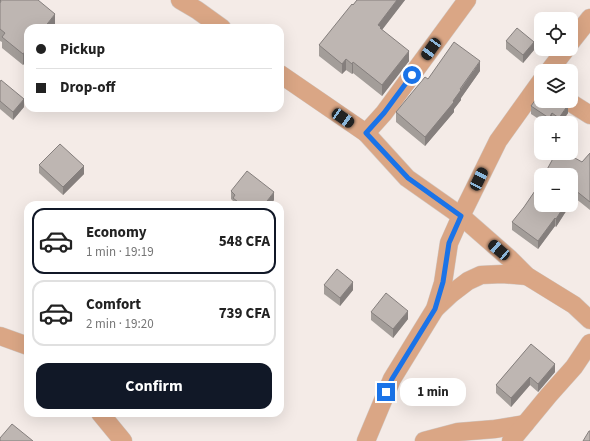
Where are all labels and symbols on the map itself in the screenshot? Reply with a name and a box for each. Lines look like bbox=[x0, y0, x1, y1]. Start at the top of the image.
car bbox=[419, 36, 443, 62]
route start bbox=[403, 66, 421, 84]
car bbox=[330, 106, 356, 130]
car bbox=[468, 166, 490, 192]
car bbox=[486, 238, 512, 262]
callout: 1 min bbox=[400, 378, 466, 406]
route end bbox=[377, 383, 395, 401]

